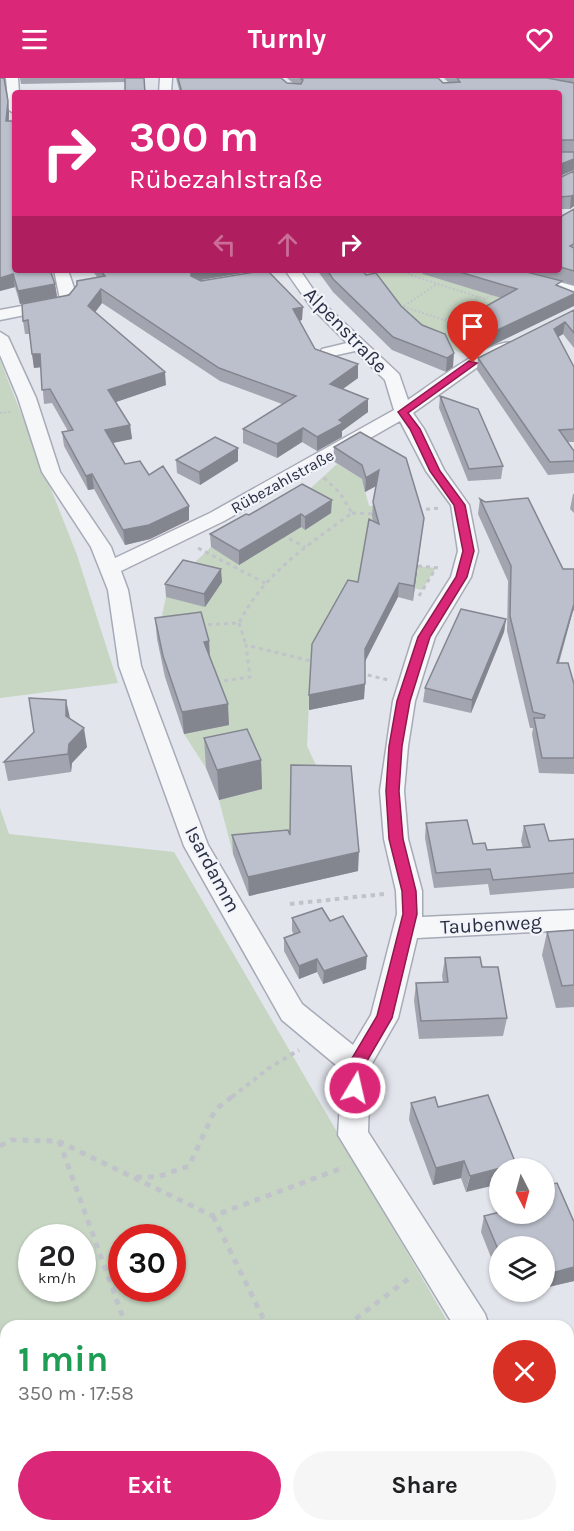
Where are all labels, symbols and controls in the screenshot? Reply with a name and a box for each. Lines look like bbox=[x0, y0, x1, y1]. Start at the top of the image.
icon: menu bbox=[18, 23, 51, 56]
text: Turnly bbox=[248, 23, 326, 55]
icon: heart bbox=[523, 23, 556, 56]
text: 300 m bbox=[129, 112, 259, 162]
icon: right bbox=[30, 114, 108, 192]
text: Rübezahlstraße bbox=[129, 163, 323, 195]
icon: left bbox=[208, 228, 241, 261]
icon: ahead bbox=[271, 228, 304, 261]
icon: right bbox=[334, 228, 367, 261]
street label: Alpenstraße bbox=[299, 283, 392, 378]
pin bbox=[447, 301, 498, 363]
icon: arrive bbox=[456, 310, 489, 343]
street label: Rübezahlstraße bbox=[227, 445, 337, 518]
street label: Isardamm bbox=[180, 822, 245, 916]
street label: Taubenweg bbox=[440, 910, 542, 939]
position arrow bbox=[323, 1056, 387, 1120]
north arrow bbox=[489, 1158, 555, 1224]
map controls bbox=[489, 1158, 555, 1302]
speed limit sign: 30 bbox=[108, 1224, 186, 1302]
button: layers bbox=[489, 1236, 555, 1302]
text: 20 bbox=[38, 1238, 76, 1274]
text: km/h bbox=[38, 1269, 76, 1287]
text: 1 min bbox=[18, 1338, 108, 1380]
button: close bbox=[493, 1340, 556, 1403]
text: 350 m · 17:58 bbox=[18, 1382, 134, 1405]
button: Exit bbox=[18, 1451, 281, 1520]
button: Share bbox=[293, 1451, 556, 1520]

